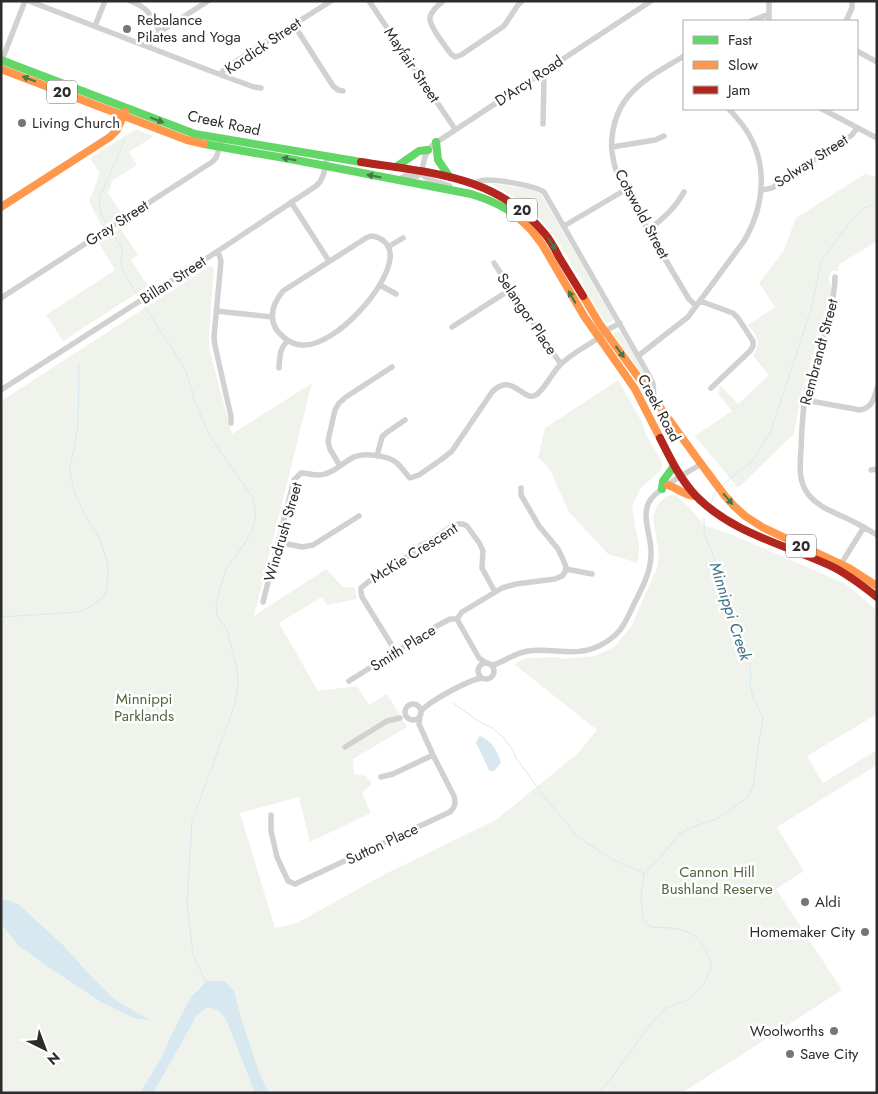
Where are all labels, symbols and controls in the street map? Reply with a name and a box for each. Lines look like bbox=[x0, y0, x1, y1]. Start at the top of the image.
place label: Rebalance Pilates and Yoga bbox=[137, 9, 241, 48]
street label: Kordick Street bbox=[220, 12, 306, 80]
legend bbox=[683, 20, 858, 110]
marker: Rebalance Pilates and Yoga bbox=[121, 23, 133, 35]
street label: Mayfair Street bbox=[379, 23, 446, 107]
text: Fast bbox=[728, 29, 752, 51]
street label: D'Arcy Road bbox=[491, 50, 567, 112]
text: Slow bbox=[728, 54, 759, 76]
one-way arrow bbox=[21, 75, 36, 83]
text: Jam bbox=[726, 79, 751, 101]
road number: 20 bbox=[47, 80, 77, 104]
street label: Creek Road bbox=[185, 105, 263, 141]
place label: Living Church bbox=[32, 112, 120, 134]
one-way arrow bbox=[150, 116, 165, 124]
marker: Living Church bbox=[16, 117, 28, 129]
street label: Solway Street bbox=[770, 129, 853, 193]
one-way arrow bbox=[281, 155, 297, 163]
street label: Cotswold Street bbox=[609, 165, 675, 263]
one-way arrow bbox=[365, 171, 381, 179]
street label: Gray Street bbox=[81, 194, 153, 252]
road number: 20 bbox=[507, 198, 537, 222]
one-way arrow bbox=[547, 237, 557, 250]
street label: Billan Street bbox=[136, 250, 211, 310]
street label: Selangor Place bbox=[491, 269, 563, 360]
one-way arrow bbox=[568, 290, 577, 303]
street label: Rembrandt Street bbox=[794, 296, 844, 408]
one-way arrow bbox=[615, 345, 625, 359]
street label: Creek Road bbox=[632, 370, 686, 446]
street label: Windrush Street bbox=[258, 479, 308, 584]
one-way arrow bbox=[722, 493, 733, 505]
street label: McKie Crescent bbox=[366, 517, 462, 589]
road number: 20 bbox=[786, 534, 816, 558]
water label: Minnippi Creek bbox=[704, 559, 758, 664]
street label: Smith Place bbox=[366, 619, 440, 677]
park label: Minnippi Parklands bbox=[114, 688, 174, 727]
street label: Sutton Place bbox=[342, 818, 422, 870]
park label: Cannon Hill Bushland Reserve bbox=[661, 861, 773, 900]
place label: Aldi bbox=[815, 891, 841, 913]
marker: Aldi bbox=[799, 896, 811, 908]
place label: Homemaker City bbox=[750, 921, 855, 943]
marker: Homemaker City bbox=[859, 926, 871, 938]
place label: Woolworths bbox=[750, 1020, 824, 1042]
north arrow bbox=[20, 1024, 70, 1074]
marker: Woolworths bbox=[828, 1025, 840, 1037]
place label: Save City bbox=[800, 1043, 859, 1065]
text: N bbox=[43, 1048, 65, 1070]
marker: Save City bbox=[784, 1048, 796, 1060]

